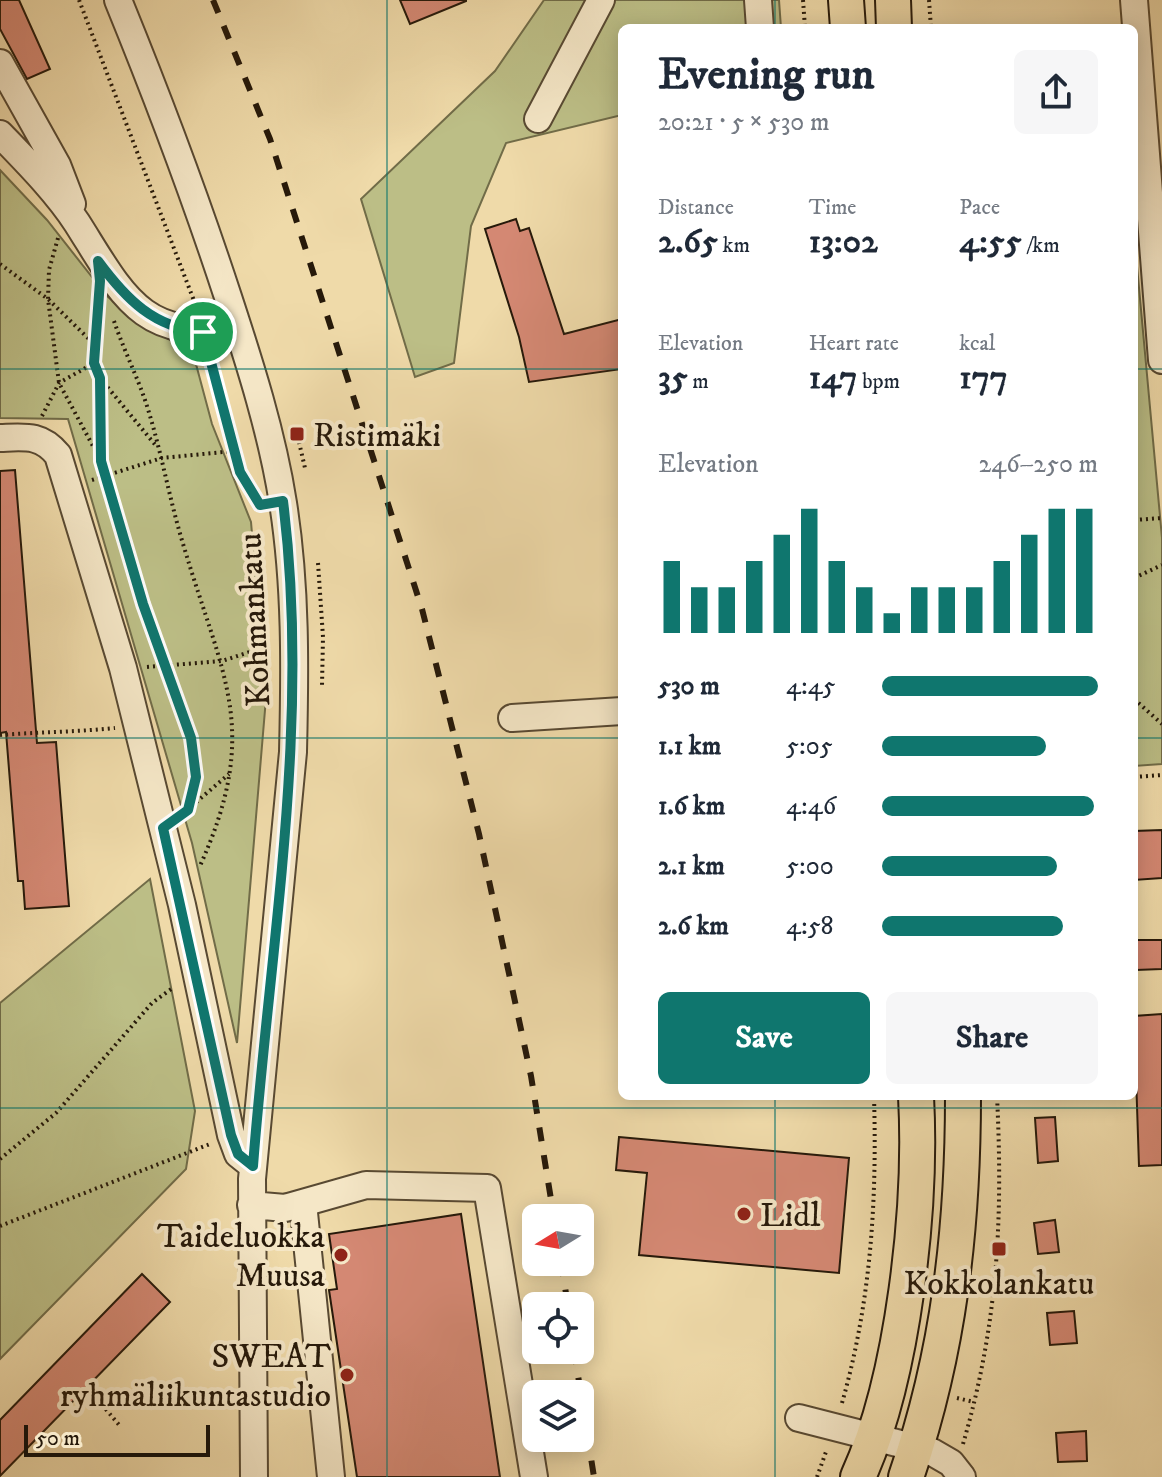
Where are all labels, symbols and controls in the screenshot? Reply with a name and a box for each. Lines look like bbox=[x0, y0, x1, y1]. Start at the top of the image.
text: Evening run bbox=[658, 48, 875, 103]
button: share bbox=[1014, 50, 1098, 134]
text: 20:21 · 5 × 530 m bbox=[658, 106, 829, 139]
text: Distance bbox=[658, 194, 734, 221]
text: Time bbox=[809, 194, 856, 221]
text: Pace bbox=[959, 194, 1000, 221]
text: 2.65 bbox=[658, 221, 718, 263]
text: 13:02 bbox=[809, 221, 878, 263]
text: 4:55 bbox=[959, 221, 1022, 263]
text: km bbox=[718, 232, 750, 259]
text: /km bbox=[1022, 232, 1060, 259]
pin bbox=[169, 298, 237, 366]
icon: arrive bbox=[181, 310, 225, 354]
text: Elevation bbox=[658, 330, 743, 357]
text: Heart rate bbox=[809, 330, 899, 357]
text: kcal bbox=[959, 330, 995, 357]
text: 35 bbox=[658, 357, 688, 399]
text: 147 bbox=[809, 357, 858, 399]
text: 177 bbox=[959, 357, 1008, 399]
text: m bbox=[688, 368, 709, 395]
text: bpm bbox=[858, 368, 900, 395]
place label: Ristimäki bbox=[313, 415, 441, 457]
marker: Ristimäki bbox=[288, 425, 306, 443]
text: Elevation bbox=[658, 448, 759, 481]
text: 246–250 m bbox=[978, 448, 1098, 481]
street label: Kohmankatu bbox=[229, 532, 281, 708]
text: 530 m bbox=[658, 670, 720, 703]
text: 4:45 bbox=[786, 670, 835, 703]
text: 1.1 km bbox=[658, 730, 721, 763]
text: 5:05 bbox=[786, 730, 833, 763]
text: 1.6 km bbox=[658, 790, 725, 823]
text: 4:46 bbox=[786, 790, 836, 823]
text: 2.1 km bbox=[658, 850, 725, 883]
text: 5:00 bbox=[786, 850, 834, 883]
text: 2.6 km bbox=[658, 910, 729, 943]
text: 4:58 bbox=[786, 910, 834, 943]
button: Save bbox=[658, 992, 870, 1084]
button: Share bbox=[886, 992, 1098, 1084]
place label: Lidl bbox=[760, 1195, 821, 1237]
north arrow bbox=[522, 1204, 594, 1276]
map controls bbox=[522, 1204, 594, 1452]
marker: Lidl bbox=[735, 1205, 753, 1223]
place label: Taideluokka Muusa bbox=[157, 1216, 326, 1297]
marker: Kokkolankatu bbox=[990, 1240, 1008, 1258]
marker: Taideluokka Muusa bbox=[332, 1246, 350, 1264]
place label: Kokkolankatu bbox=[904, 1263, 1094, 1305]
button: locate bbox=[522, 1292, 594, 1364]
place label: SWEAT ryhmäliikuntastudio bbox=[60, 1336, 331, 1417]
marker: SWEAT ryhmäliikuntastudio bbox=[338, 1366, 356, 1384]
button: layers bbox=[522, 1380, 594, 1452]
scale bar bbox=[24, 1421, 210, 1457]
text: 50 m bbox=[36, 1425, 80, 1452]

